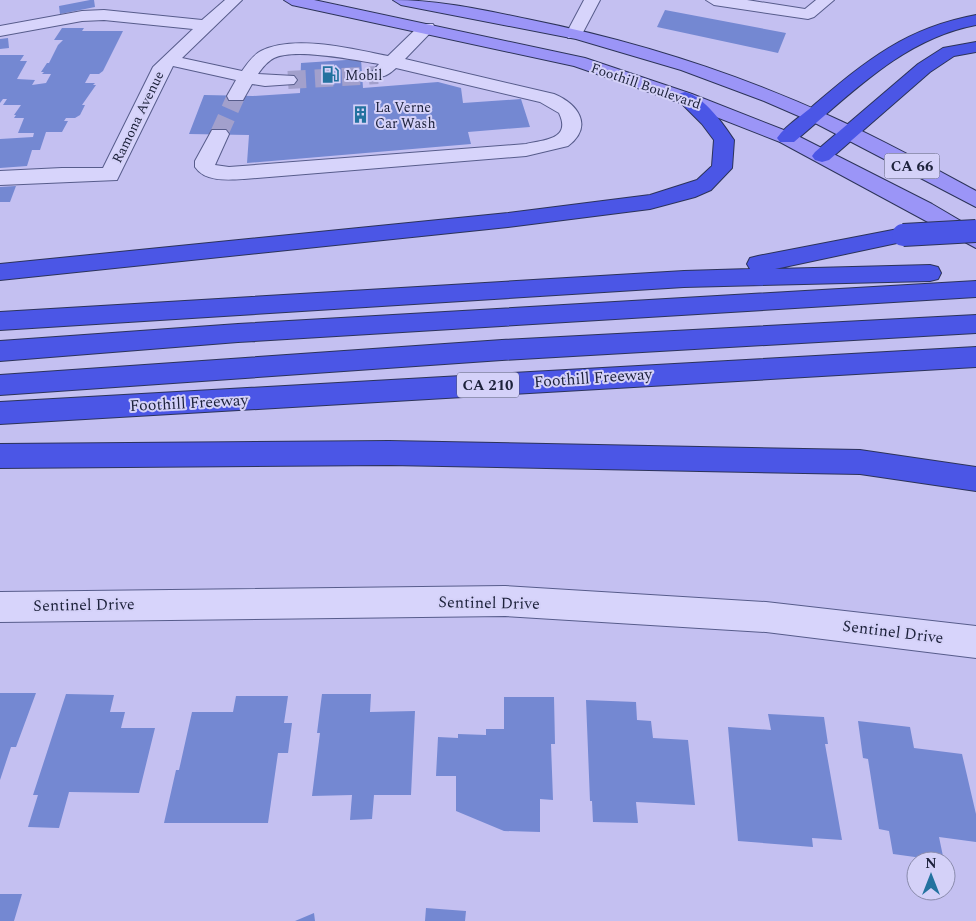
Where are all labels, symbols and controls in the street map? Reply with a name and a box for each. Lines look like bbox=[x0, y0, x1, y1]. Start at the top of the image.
street label: Foothill Boulevard bbox=[588, 57, 704, 115]
fuel station icon: Mobil bbox=[321, 65, 341, 85]
place label: Mobil bbox=[345, 65, 382, 86]
street label: Ramona Avenue bbox=[107, 67, 170, 167]
place label: La Verne Car Wash bbox=[375, 97, 436, 134]
building icon: La Verne Car Wash bbox=[351, 105, 371, 125]
road number: CA 66 bbox=[884, 154, 940, 178]
street label: Foothill Freeway bbox=[533, 362, 654, 394]
road number: CA 210 bbox=[457, 372, 519, 398]
street label: Foothill Freeway bbox=[129, 388, 250, 418]
street label: Sentinel Drive bbox=[438, 590, 540, 616]
street label: Sentinel Drive bbox=[33, 592, 135, 618]
street label: Sentinel Drive bbox=[841, 614, 945, 650]
north arrow bbox=[906, 851, 956, 901]
text: N bbox=[925, 853, 937, 874]

